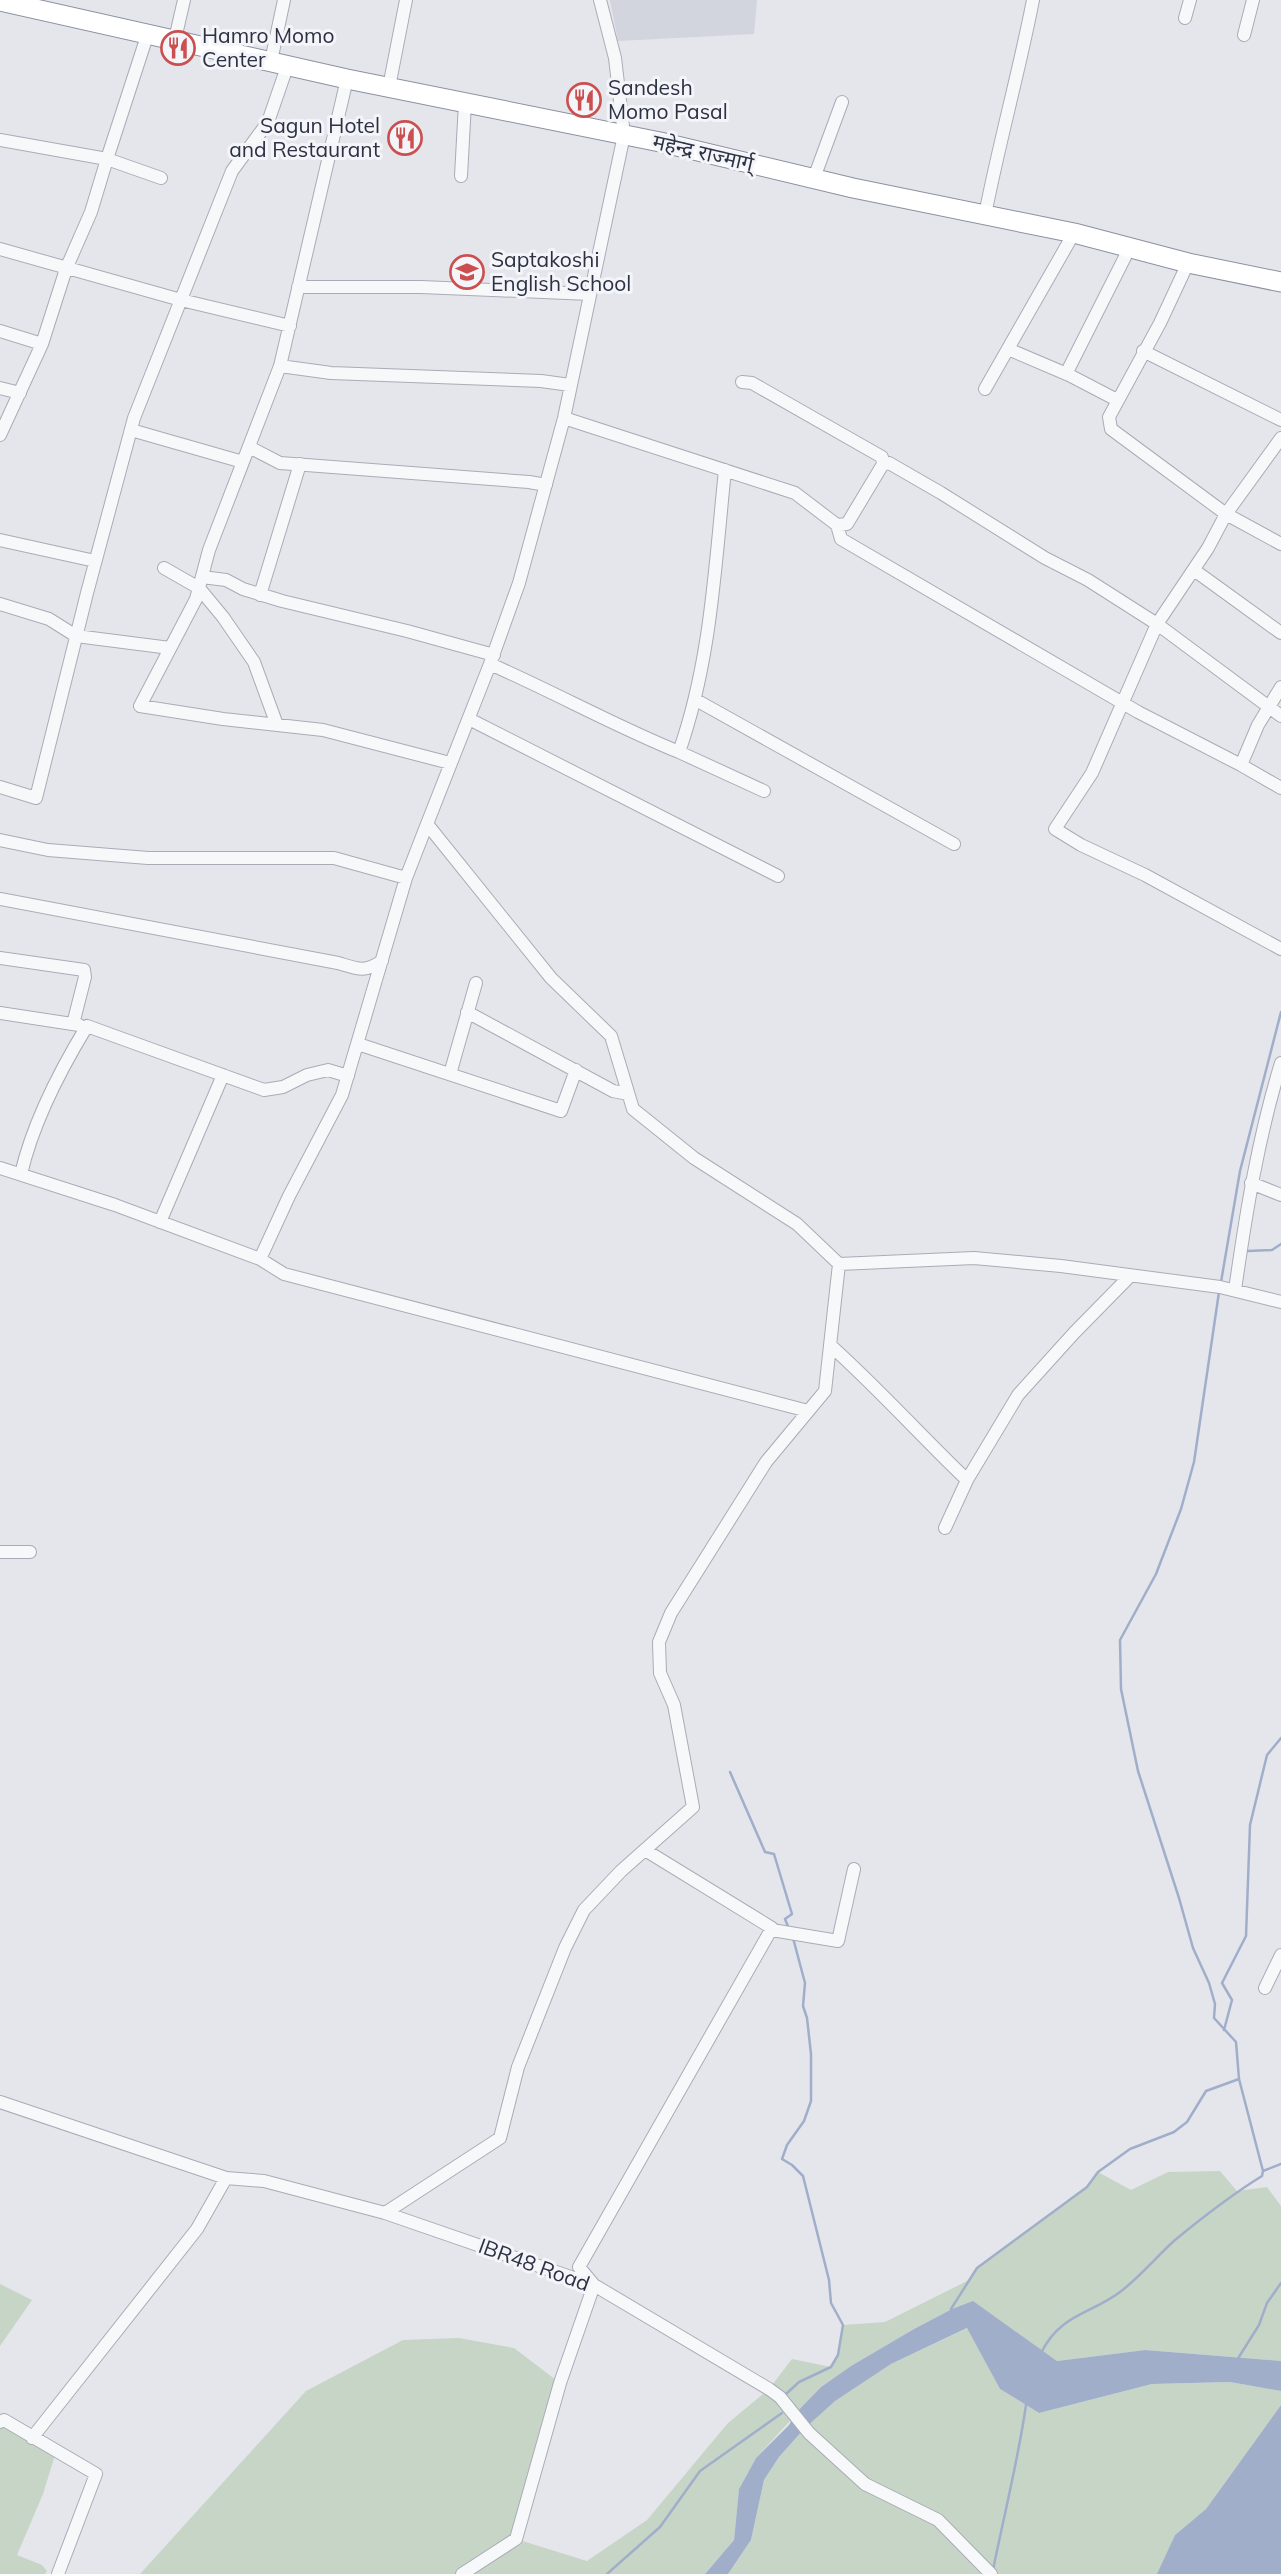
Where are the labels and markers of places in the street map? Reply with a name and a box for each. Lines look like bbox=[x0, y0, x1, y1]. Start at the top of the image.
place label: Hamro Momo Center bbox=[202, 22, 335, 72]
restaurant icon: Hamro Momo Center bbox=[159, 29, 197, 67]
place label: Sandesh Momo Pasal bbox=[608, 74, 728, 124]
restaurant icon: Sandesh Momo Pasal bbox=[565, 81, 603, 119]
place label: Sagun Hotel and Restaurant bbox=[229, 112, 380, 162]
restaurant icon: Sagun Hotel and Restaurant bbox=[386, 119, 424, 157]
place label: Saptakoshi English School bbox=[491, 246, 631, 296]
school or university icon: Saptakoshi English School bbox=[448, 253, 486, 291]

